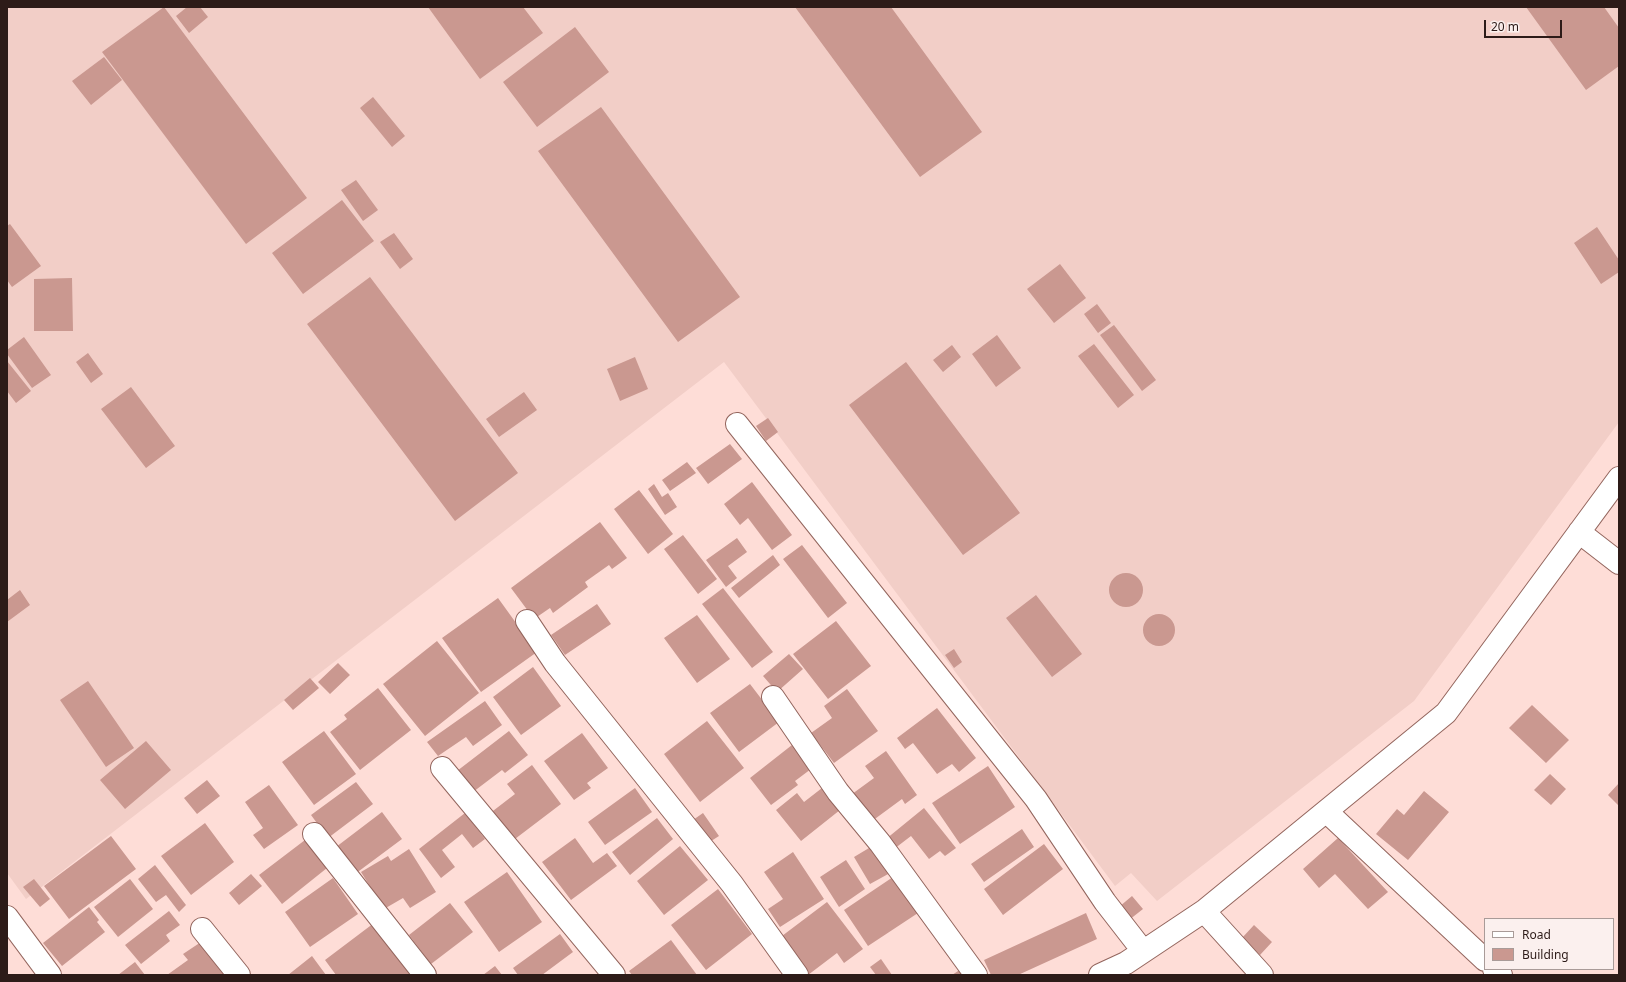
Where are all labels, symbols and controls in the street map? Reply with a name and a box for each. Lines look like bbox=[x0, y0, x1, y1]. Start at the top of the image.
scale bar bbox=[1486, 12, 1564, 38]
text: 20 m bbox=[1491, 18, 1519, 35]
legend bbox=[1484, 918, 1614, 970]
text: Road bbox=[1522, 926, 1551, 943]
text: Building bbox=[1522, 946, 1569, 963]

